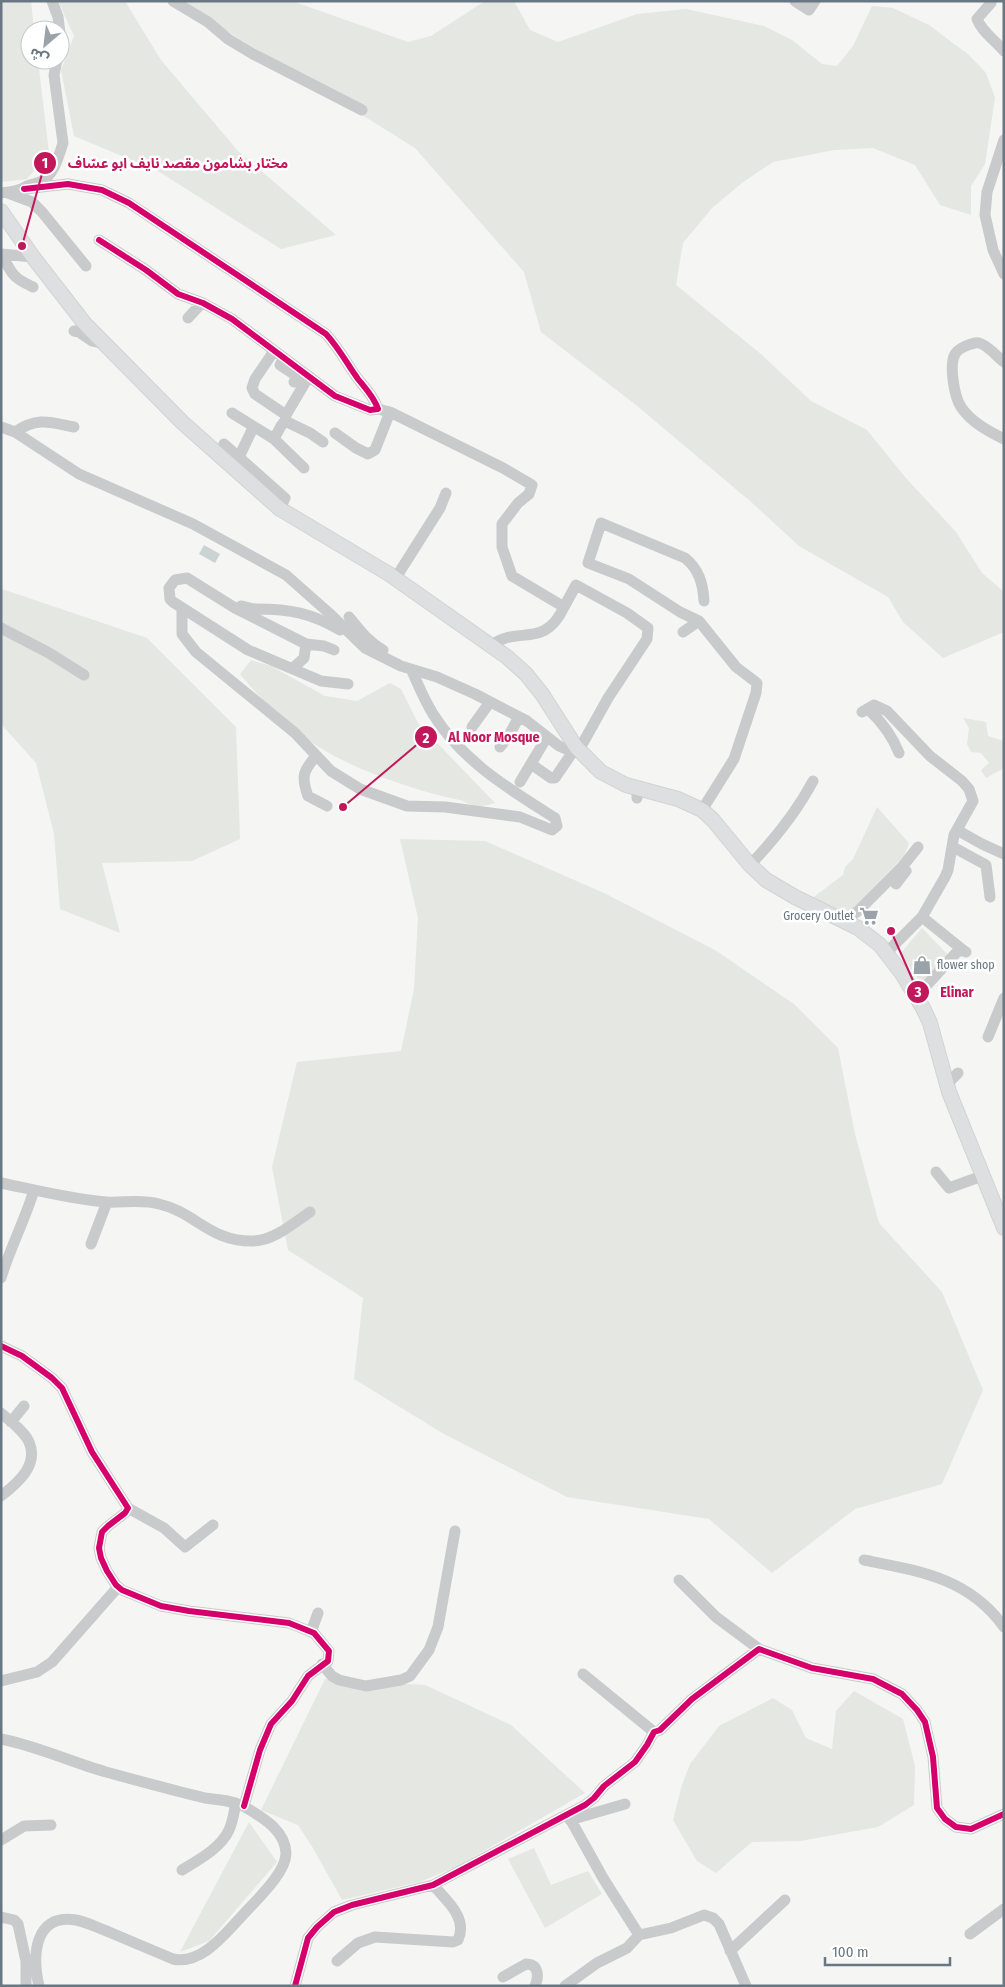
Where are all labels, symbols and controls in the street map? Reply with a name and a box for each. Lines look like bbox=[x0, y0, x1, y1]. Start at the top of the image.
north arrow bbox=[20, 20, 70, 70]
text: ش bbox=[27, 44, 52, 68]
callout: مختار بشامون مقصد نايف ابو عسّاف bbox=[33, 148, 298, 177]
text: 1 bbox=[42, 154, 48, 172]
text: مختار بشامون مقصد نايف ابو عسّاف bbox=[68, 155, 288, 172]
callout: Al Noor Mosque bbox=[414, 723, 550, 752]
text: 2 bbox=[422, 729, 430, 747]
text: Al Noor Mosque bbox=[447, 729, 540, 746]
supermarket icon: Grocery Outlet bbox=[858, 905, 880, 927]
place label: Grocery Outlet bbox=[783, 909, 854, 923]
shop icon: flower shop bbox=[911, 954, 933, 976]
place label: flower shop bbox=[937, 958, 995, 972]
callout: Elinar bbox=[905, 978, 984, 1007]
text: 3 bbox=[913, 983, 922, 1001]
text: Elinar bbox=[940, 984, 975, 1001]
scale bar bbox=[825, 1934, 950, 1966]
text: 100 m bbox=[832, 1943, 869, 1961]

